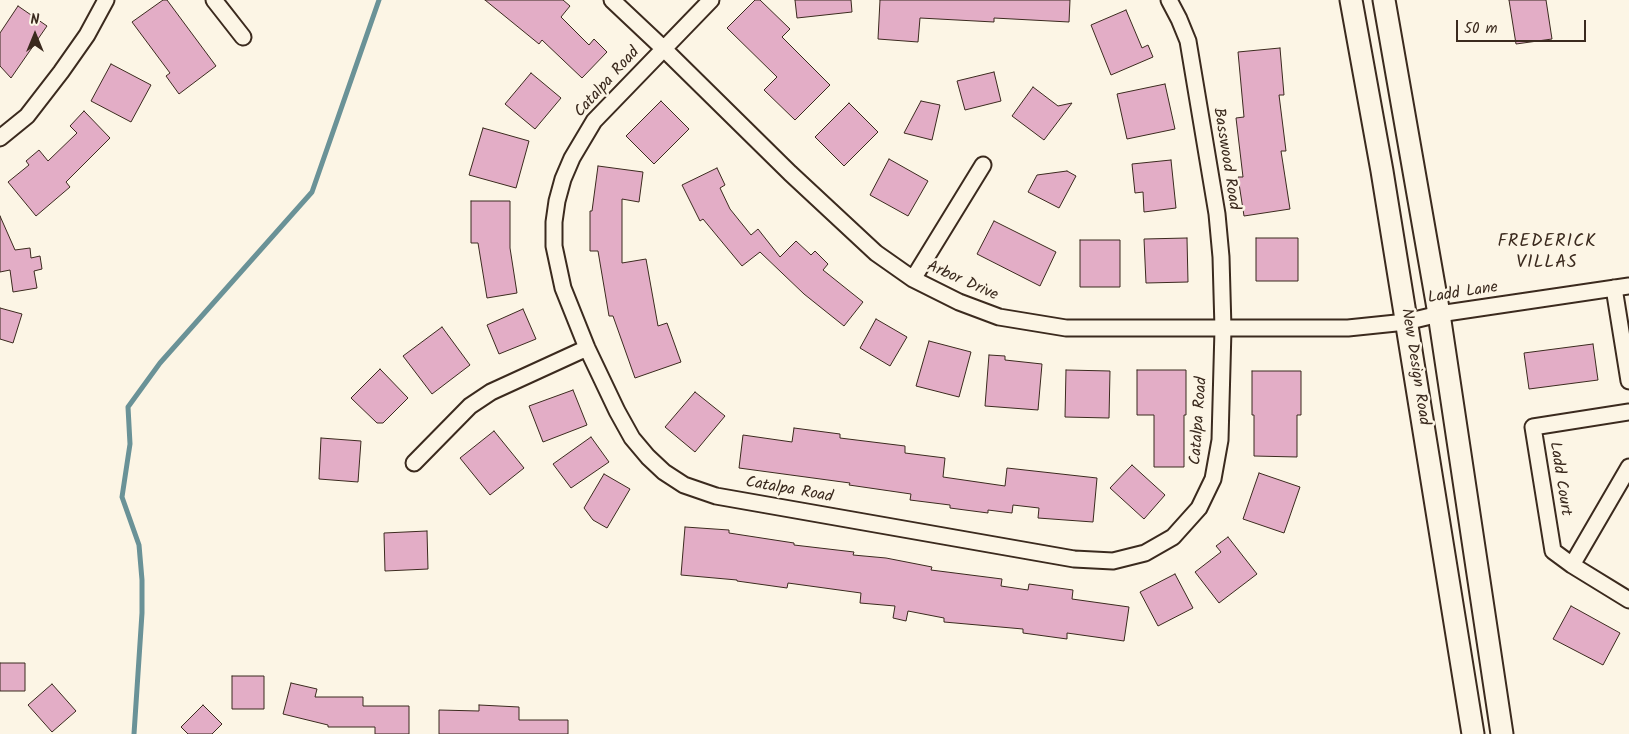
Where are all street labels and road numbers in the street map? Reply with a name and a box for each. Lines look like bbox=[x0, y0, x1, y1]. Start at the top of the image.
street label: Catalpa Road bbox=[571, 44, 645, 122]
street label: Basswood Road bbox=[1207, 107, 1243, 211]
street label: Arbor Drive bbox=[923, 258, 1001, 306]
street label: Ladd Lane bbox=[1427, 279, 1499, 309]
street label: New Design Road bbox=[1395, 307, 1433, 427]
street label: Catalpa Road bbox=[1187, 376, 1213, 466]
street label: Ladd Court bbox=[1544, 441, 1574, 517]
street label: Catalpa Road bbox=[744, 474, 834, 508]

